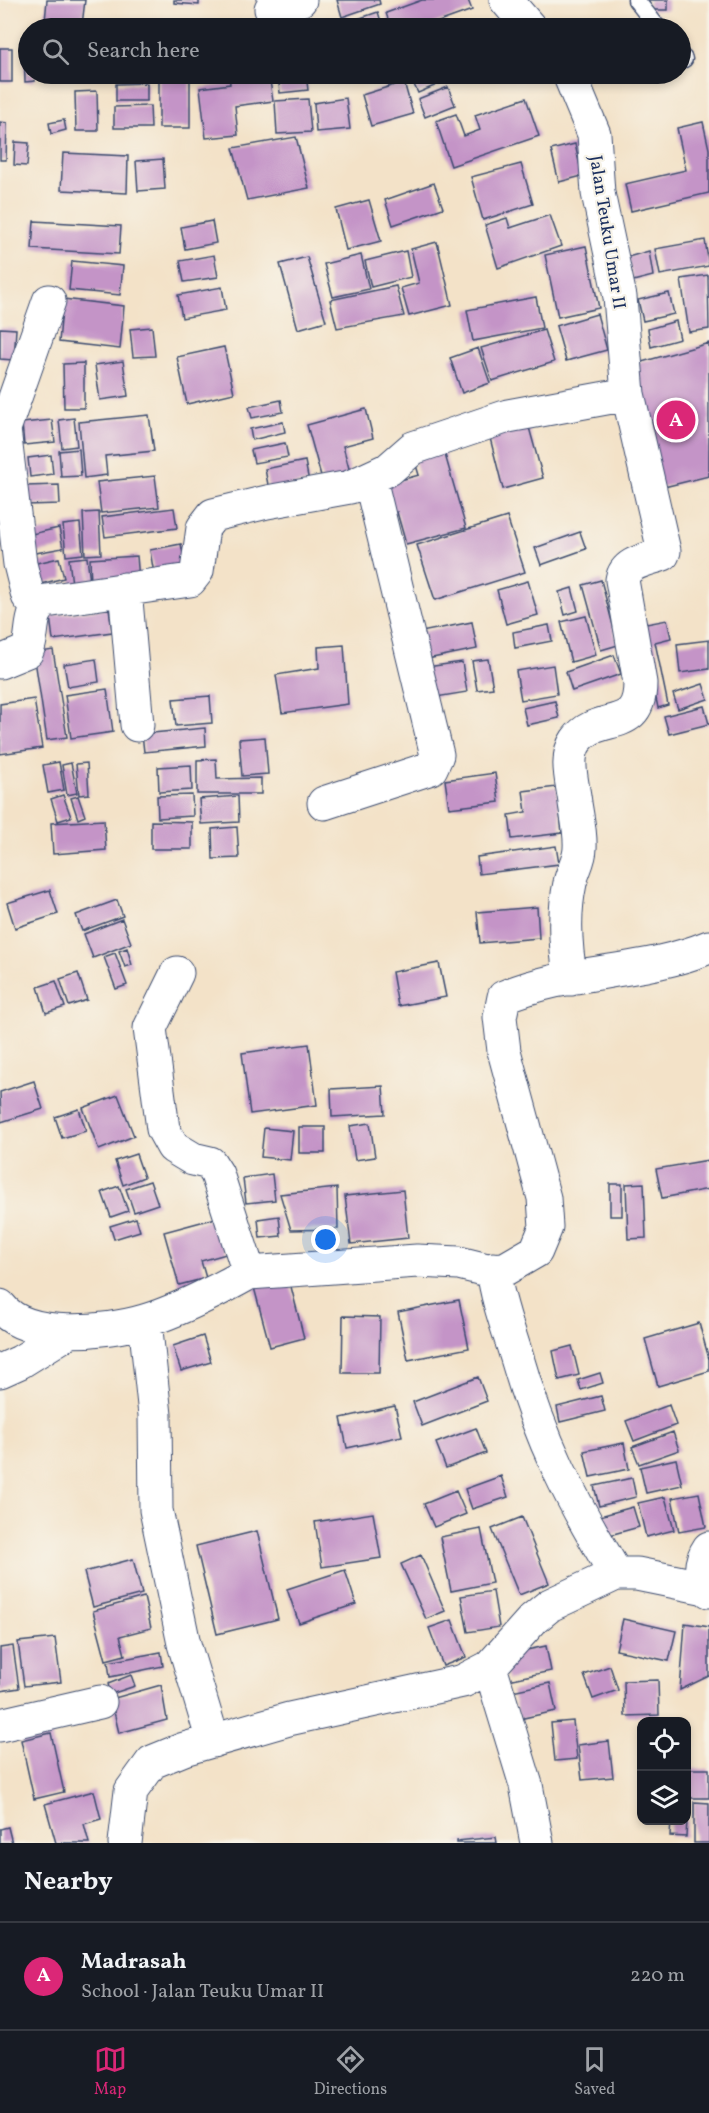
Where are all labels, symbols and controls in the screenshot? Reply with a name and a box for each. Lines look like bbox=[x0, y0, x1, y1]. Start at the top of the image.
search box bbox=[18, 18, 691, 84]
icon: search bbox=[39, 35, 72, 68]
text: Search here bbox=[87, 36, 200, 67]
street label: Jalan Teuku Umar II bbox=[582, 153, 631, 311]
pin: A bbox=[656, 398, 696, 442]
your location bbox=[311, 1225, 340, 1254]
map controls bbox=[637, 1717, 691, 1825]
button: locate bbox=[637, 1717, 691, 1771]
button: layers bbox=[637, 1771, 691, 1825]
text: Nearby bbox=[24, 1864, 113, 1900]
text: Madrasah bbox=[81, 1947, 187, 1978]
text: A bbox=[36, 1962, 51, 1990]
text: 220 m bbox=[630, 1962, 685, 1990]
text: School · Jalan Teuku Umar II bbox=[81, 1978, 324, 2006]
tab: Map bbox=[94, 2043, 127, 2101]
tab: Directions bbox=[314, 2043, 387, 2101]
tab: Saved bbox=[574, 2043, 615, 2101]

